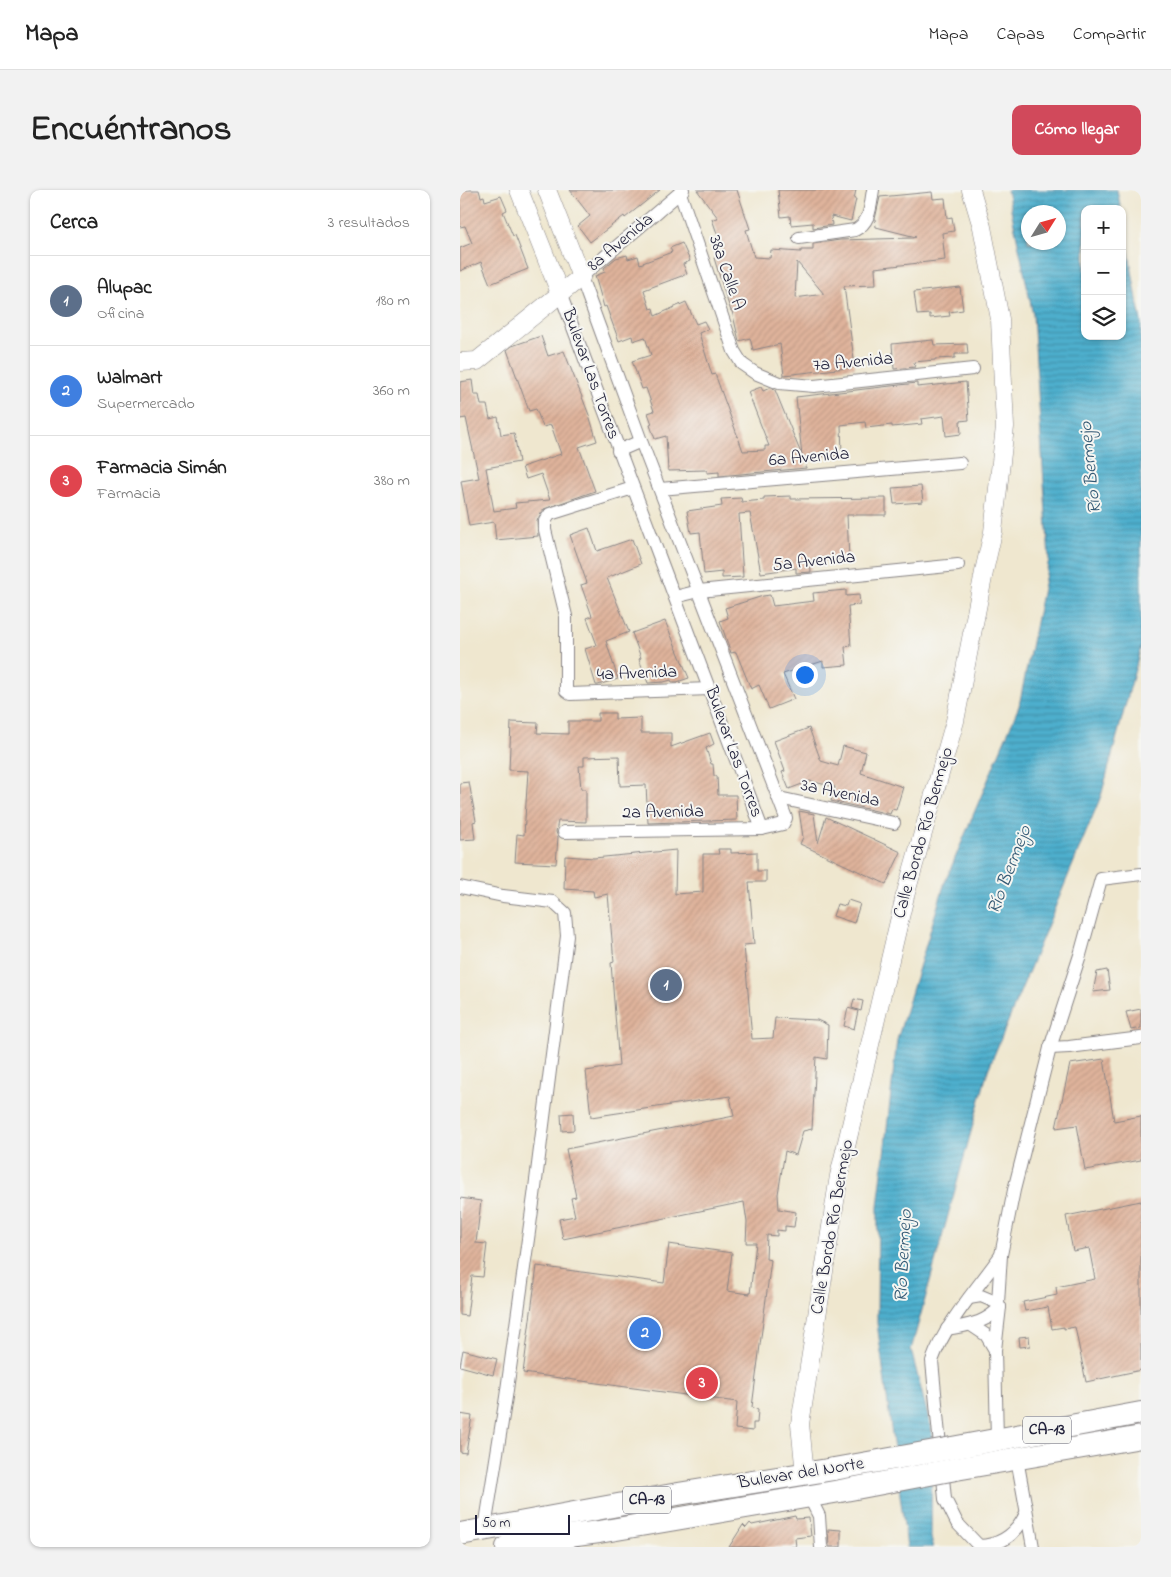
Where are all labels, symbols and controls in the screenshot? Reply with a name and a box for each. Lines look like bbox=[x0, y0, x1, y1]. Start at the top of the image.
text: Mapa bbox=[25, 17, 79, 52]
text: Mapa bbox=[928, 22, 969, 48]
text: Capas bbox=[997, 22, 1045, 48]
text: Compartir bbox=[1073, 22, 1146, 48]
text: Encuéntranos bbox=[30, 105, 232, 156]
button: Cómo llegar bbox=[1012, 105, 1141, 155]
north arrow bbox=[1021, 205, 1066, 250]
map controls bbox=[1081, 205, 1126, 340]
button: + bbox=[1081, 205, 1126, 250]
street label: 8a Avenida bbox=[582, 207, 660, 279]
text: Cerca bbox=[50, 208, 98, 238]
text: 3 resultados bbox=[328, 211, 410, 235]
street label: 38a Calle A bbox=[701, 232, 751, 314]
button: − bbox=[1081, 250, 1126, 295]
text: Alupac bbox=[97, 275, 152, 302]
text: 1 bbox=[63, 289, 69, 313]
text: 180 m bbox=[376, 289, 410, 313]
button: layers bbox=[1081, 295, 1126, 340]
text: Oficina bbox=[97, 302, 144, 326]
street label: Bulevar Las Torres bbox=[554, 304, 626, 443]
street label: 7a Avenida bbox=[812, 347, 894, 379]
text: Walmart bbox=[97, 365, 162, 392]
text: 2 bbox=[62, 379, 70, 403]
text: 360 m bbox=[373, 379, 410, 403]
text: Supermercado bbox=[97, 392, 195, 416]
water label: Río Bermejo bbox=[1073, 419, 1109, 516]
street label: 6a Avenida bbox=[768, 442, 850, 474]
text: Farmacia Simán bbox=[97, 455, 227, 482]
text: 3 bbox=[63, 469, 69, 493]
text: 380 m bbox=[374, 469, 410, 493]
text: Farmacia bbox=[97, 482, 161, 506]
street label: 5a Avenida bbox=[771, 545, 857, 579]
street label: 4a Avenida bbox=[596, 660, 678, 688]
your location bbox=[792, 662, 818, 688]
street label: Bulevar Las Torres bbox=[697, 682, 769, 821]
street label: Calle Bordo Río Bermejo bbox=[887, 744, 961, 922]
street label: 3a Avenida bbox=[798, 773, 882, 815]
street label: 2a Avenida bbox=[622, 799, 704, 827]
water label: Río Bermejo bbox=[981, 821, 1040, 918]
pin: 1 bbox=[650, 966, 682, 1004]
street label: Calle Bordo Río Bermejo bbox=[805, 1138, 861, 1316]
water label: Río Bermejo bbox=[888, 1208, 920, 1303]
pin: 2 bbox=[629, 1314, 661, 1352]
pin: 3 bbox=[686, 1364, 718, 1402]
road number: CA-13 bbox=[1023, 1416, 1071, 1444]
street label: Bulevar del Norte bbox=[735, 1451, 867, 1497]
road number: CA-13 bbox=[623, 1486, 671, 1514]
scale bar bbox=[475, 1512, 570, 1535]
text: 50 m bbox=[482, 1513, 510, 1534]

